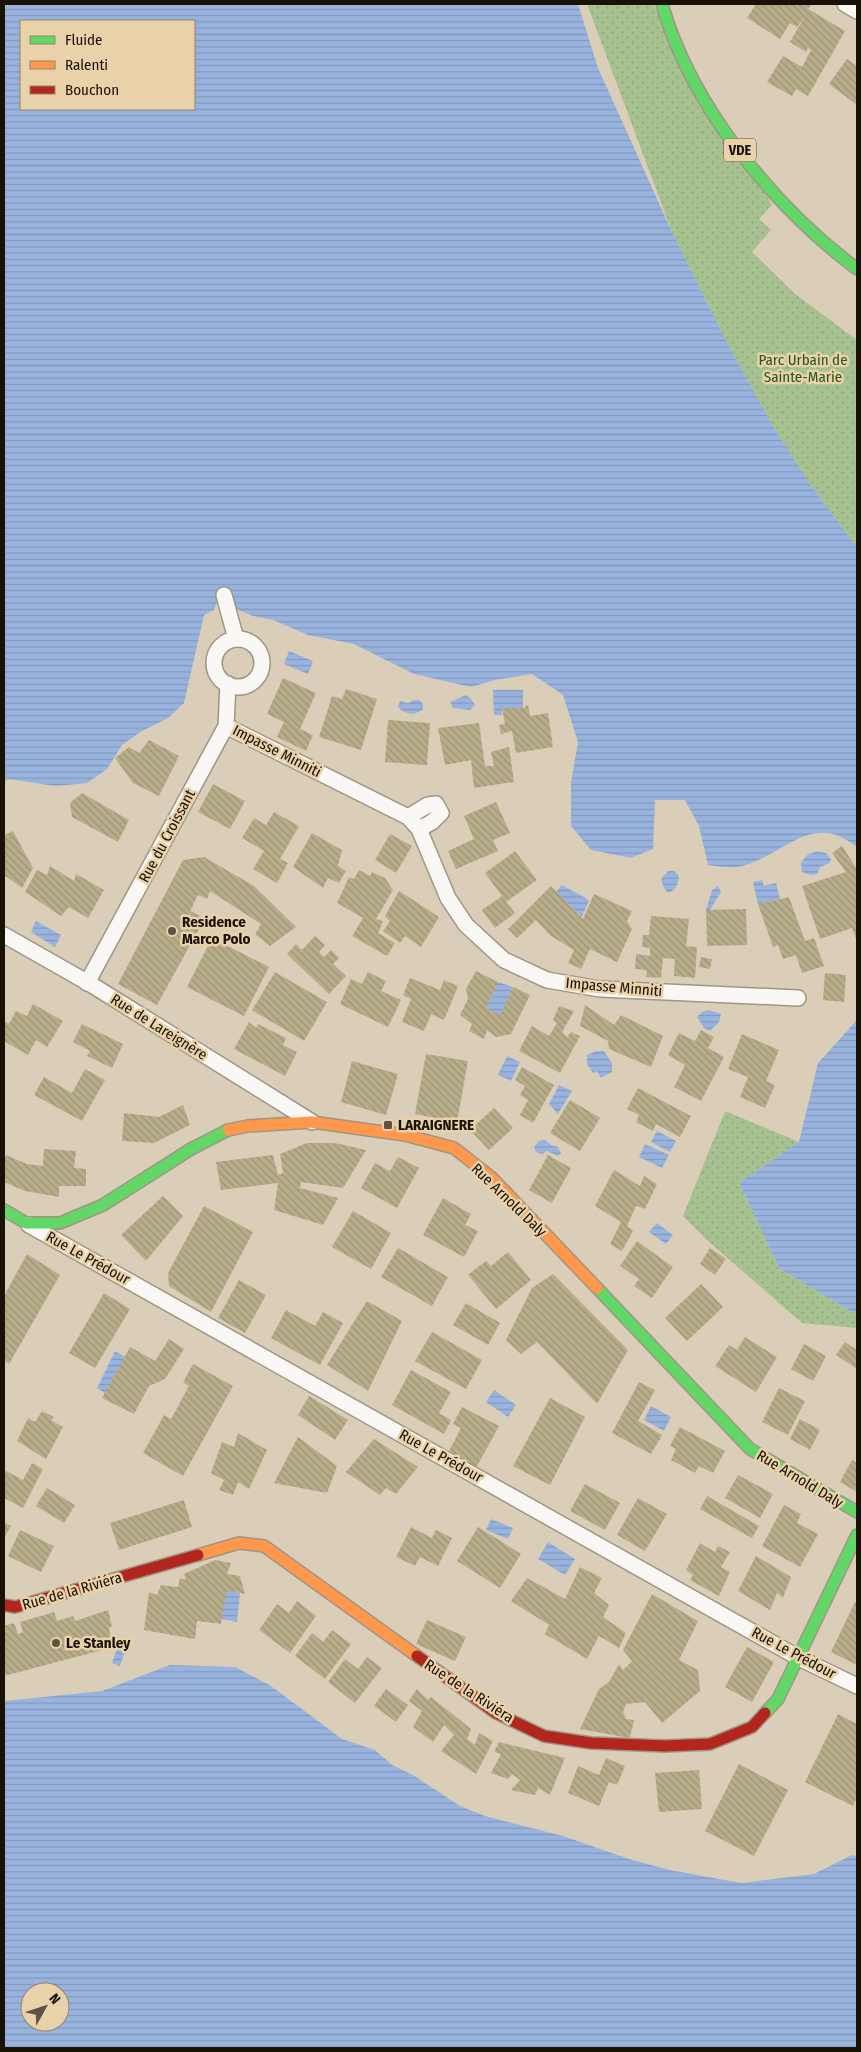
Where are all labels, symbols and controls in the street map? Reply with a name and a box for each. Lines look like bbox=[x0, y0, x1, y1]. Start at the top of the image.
legend bbox=[20, 20, 195, 110]
text: Fluide bbox=[65, 31, 102, 49]
text: Ralenti bbox=[65, 56, 108, 74]
text: Bouchon bbox=[65, 81, 119, 99]
road number: VDE bbox=[724, 138, 756, 162]
park label: Parc Urbain de Sainte-Marie bbox=[758, 351, 848, 386]
street label: Impasse Minniti bbox=[230, 721, 324, 781]
street label: Rue du Croissant bbox=[135, 786, 199, 886]
place label: Residence Marco Polo bbox=[182, 913, 250, 948]
marker: Residence Marco Polo bbox=[166, 925, 178, 937]
street label: Impasse Minniti bbox=[565, 974, 663, 1000]
street label: Rue de Lareignère bbox=[107, 990, 211, 1064]
place label: LARAIGNERE bbox=[398, 1116, 474, 1134]
marker: LARAIGNERE bbox=[382, 1119, 394, 1131]
street label: Rue Arnold Daly bbox=[468, 1160, 551, 1241]
street label: Rue Le Prédour bbox=[43, 1228, 134, 1289]
street label: Rue Le Prédour bbox=[396, 1426, 487, 1487]
street label: Rue Arnold Daly bbox=[754, 1446, 847, 1512]
street label: Rue de la Riviéra bbox=[20, 1568, 124, 1614]
street label: Rue Le Prédour bbox=[749, 1623, 840, 1683]
place label: Le Stanley bbox=[66, 1634, 131, 1652]
marker: Le Stanley bbox=[50, 1637, 62, 1649]
street label: Rue de la Riviéra bbox=[421, 1656, 517, 1726]
north arrow bbox=[20, 1982, 70, 2032]
text: N bbox=[45, 1990, 64, 2008]

